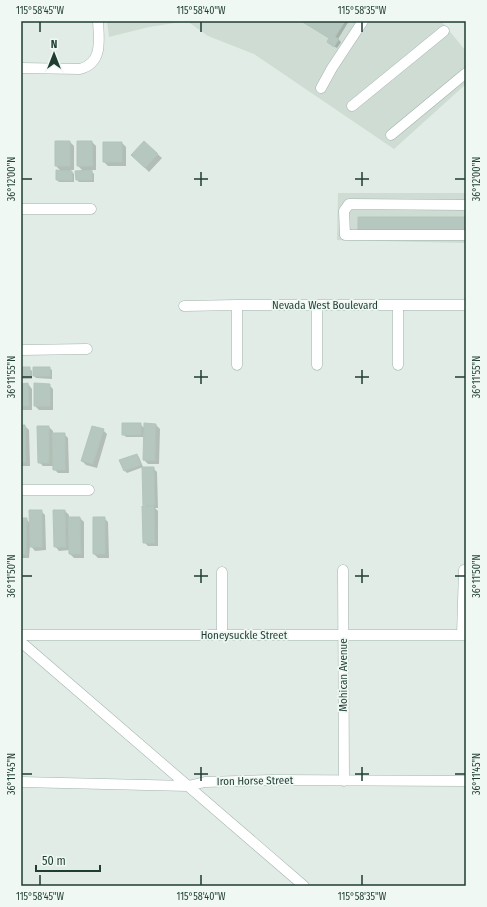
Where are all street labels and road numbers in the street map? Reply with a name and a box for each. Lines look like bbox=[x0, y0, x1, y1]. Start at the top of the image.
street label: Nevada West Boulevard bbox=[272, 299, 378, 312]
street label: Honeysuckle Street bbox=[201, 629, 288, 642]
street label: Mohican Avenue bbox=[337, 638, 350, 712]
street label: Iron Horse Street bbox=[217, 774, 294, 788]

